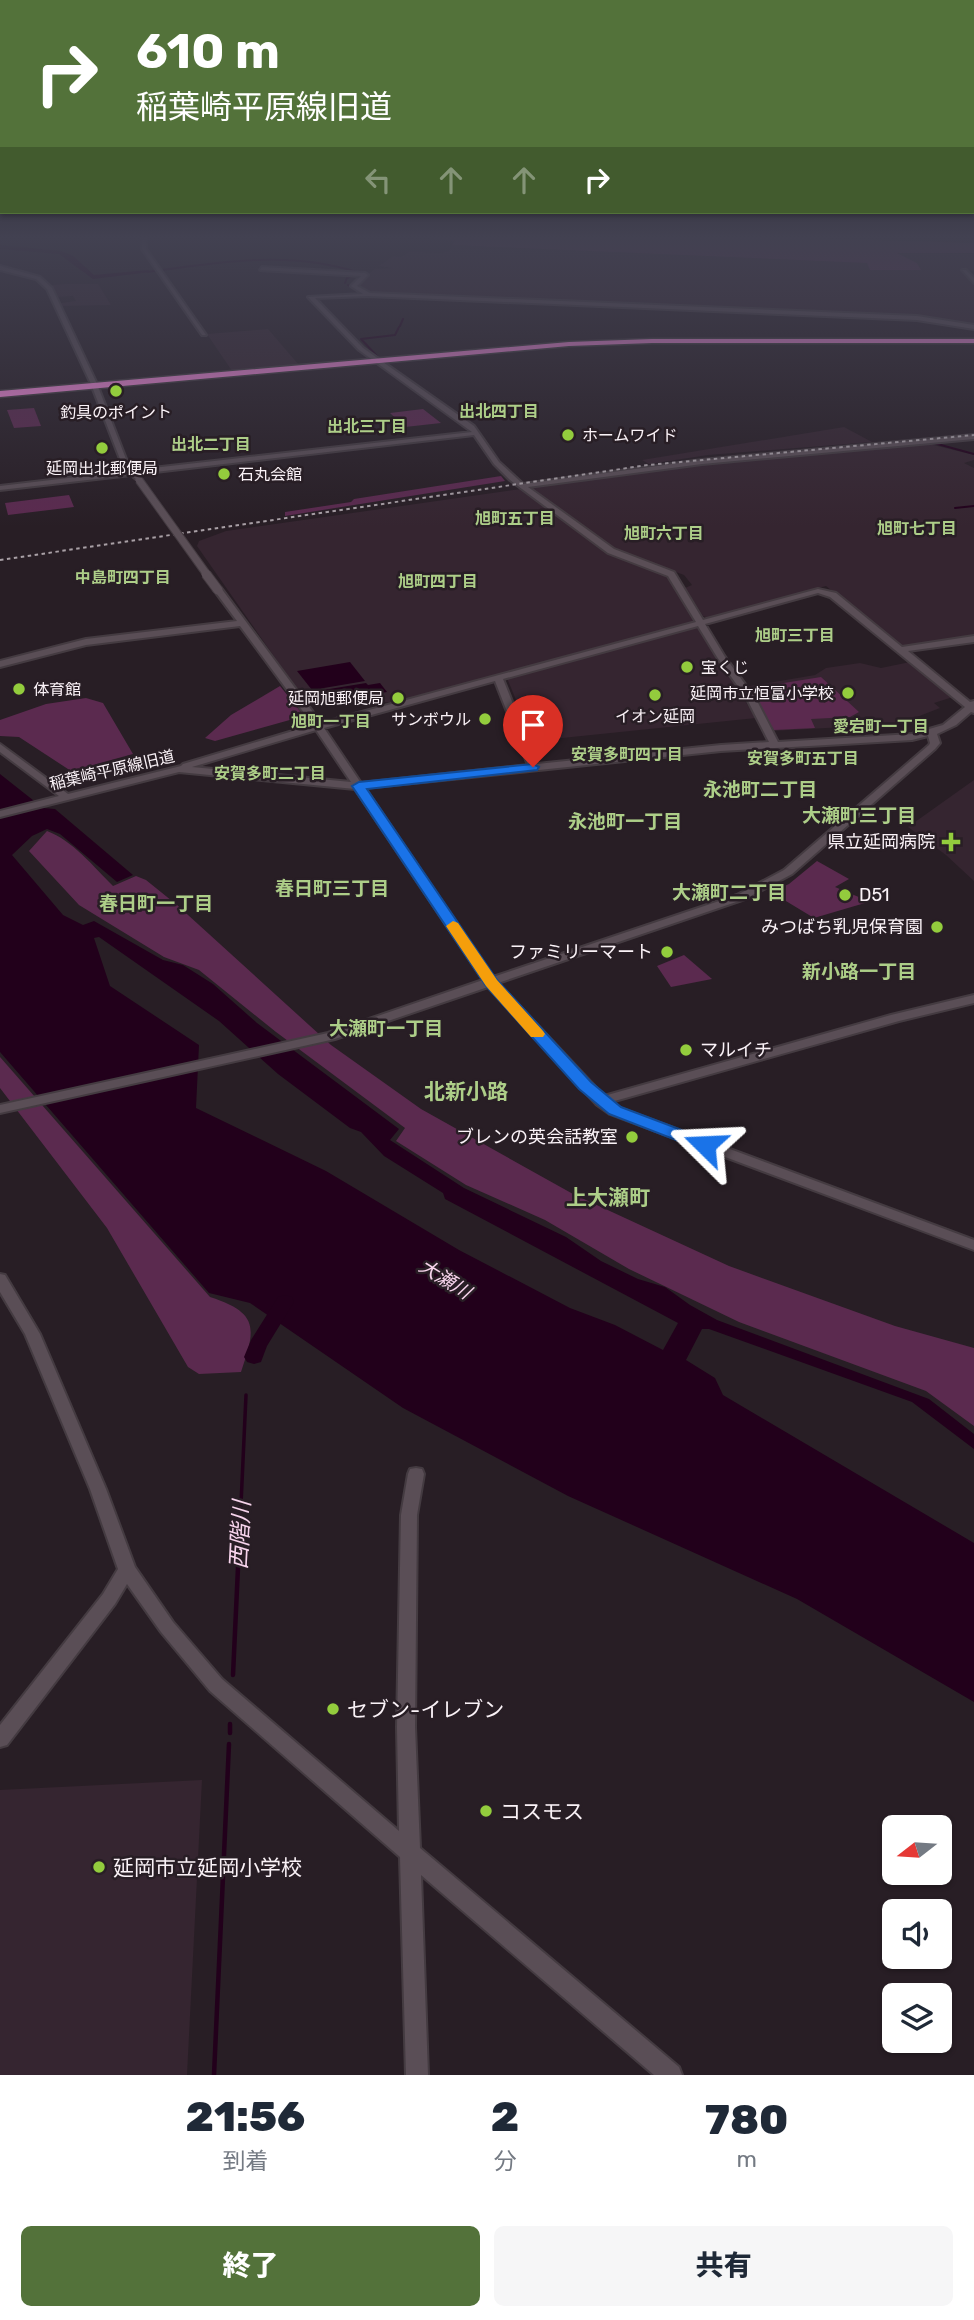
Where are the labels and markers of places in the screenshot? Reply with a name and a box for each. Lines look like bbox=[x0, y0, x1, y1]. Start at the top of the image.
marker: 釣具のポイント bbox=[108, 383, 124, 399]
place label: 釣具のポイント bbox=[60, 403, 172, 422]
place label: ホームワイド bbox=[582, 426, 678, 445]
marker: ホームワイド bbox=[560, 427, 576, 443]
marker: 延岡出北郵便局 bbox=[94, 440, 110, 456]
place label: 延岡出北郵便局 bbox=[46, 459, 158, 478]
place label: 石丸会館 bbox=[238, 465, 302, 484]
marker: 石丸会館 bbox=[216, 466, 232, 482]
place label: 宝くじ bbox=[701, 658, 749, 677]
marker: 宝くじ bbox=[679, 659, 695, 675]
place label: 体育館 bbox=[33, 680, 81, 699]
marker: 体育館 bbox=[11, 681, 27, 697]
place label: 延岡市立恒富小学校 bbox=[690, 684, 834, 703]
marker: 延岡市立恒富小学校 bbox=[840, 685, 856, 701]
marker: イオン延岡 bbox=[647, 687, 663, 703]
place label: 延岡旭郵便局 bbox=[288, 689, 384, 708]
marker: 延岡旭郵便局 bbox=[390, 690, 406, 706]
pin bbox=[503, 695, 563, 767]
place label: イオン延岡 bbox=[615, 707, 695, 726]
place label: サンボウル bbox=[391, 710, 471, 729]
marker: サンボウル bbox=[477, 711, 493, 727]
place label: 県立延岡病院 bbox=[827, 831, 935, 853]
marker: 県立延岡病院 bbox=[941, 832, 961, 852]
place label: D51 bbox=[859, 884, 890, 906]
marker: D51 bbox=[837, 887, 853, 903]
place label: みつばち乳児保育園 bbox=[761, 916, 923, 938]
marker: みつばち乳児保育園 bbox=[929, 919, 945, 935]
place label: ファミリーマート bbox=[509, 941, 653, 963]
marker: ファミリーマート bbox=[659, 944, 675, 960]
place label: マルイチ bbox=[700, 1039, 772, 1061]
marker: マルイチ bbox=[678, 1042, 694, 1058]
place label: ブレンの英会話教室 bbox=[456, 1126, 618, 1148]
marker: ブレンの英会話教室 bbox=[624, 1129, 640, 1145]
place label: セブン-イレブン bbox=[347, 1697, 504, 1722]
marker: セブン-イレブン bbox=[325, 1701, 341, 1717]
place label: コスモス bbox=[500, 1799, 584, 1824]
marker: コスモス bbox=[478, 1803, 494, 1819]
place label: 延岡市立延岡小学校 bbox=[113, 1855, 302, 1880]
marker: 延岡市立延岡小学校 bbox=[91, 1859, 107, 1875]

